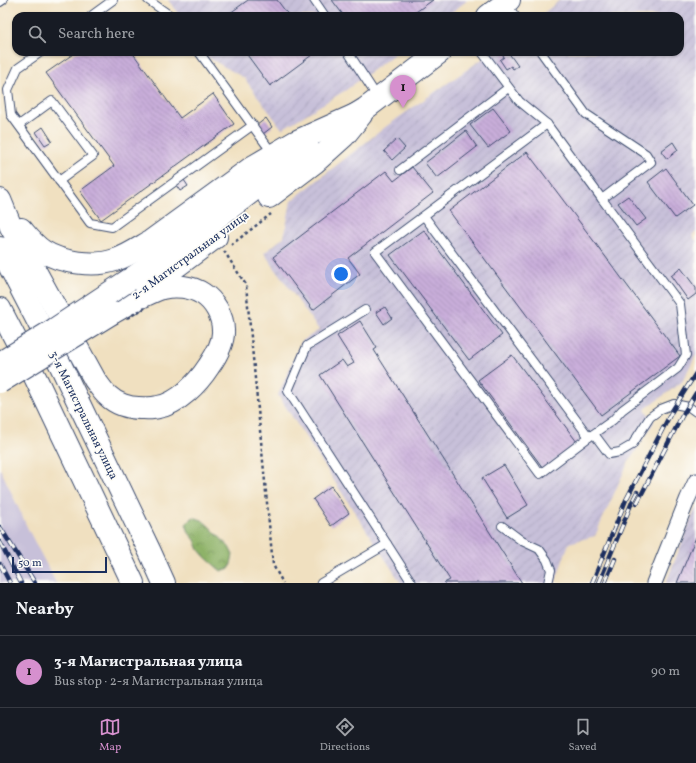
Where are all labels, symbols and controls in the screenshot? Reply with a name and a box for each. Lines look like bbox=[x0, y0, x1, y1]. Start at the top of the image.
search box bbox=[12, 12, 684, 56]
icon: search bbox=[26, 23, 48, 45]
text: Search here bbox=[58, 24, 135, 45]
pin: 1 bbox=[390, 75, 416, 108]
street label: 2-я Магистральная улица bbox=[129, 208, 253, 304]
your location bbox=[331, 264, 351, 284]
street label: 3-я Магистральная улица bbox=[45, 348, 121, 482]
scale bar bbox=[12, 555, 107, 574]
text: 50 m bbox=[18, 556, 42, 571]
text: Nearby bbox=[16, 598, 74, 621]
text: 3-я Магистральная улица bbox=[54, 652, 243, 673]
text: 1 bbox=[26, 663, 32, 681]
text: 90 m bbox=[651, 663, 680, 681]
text: Bus stop · 2-я Магистральная улица bbox=[54, 673, 263, 691]
tab: Map bbox=[99, 716, 121, 755]
tab: Directions bbox=[320, 716, 370, 755]
tab: Saved bbox=[568, 716, 597, 755]

